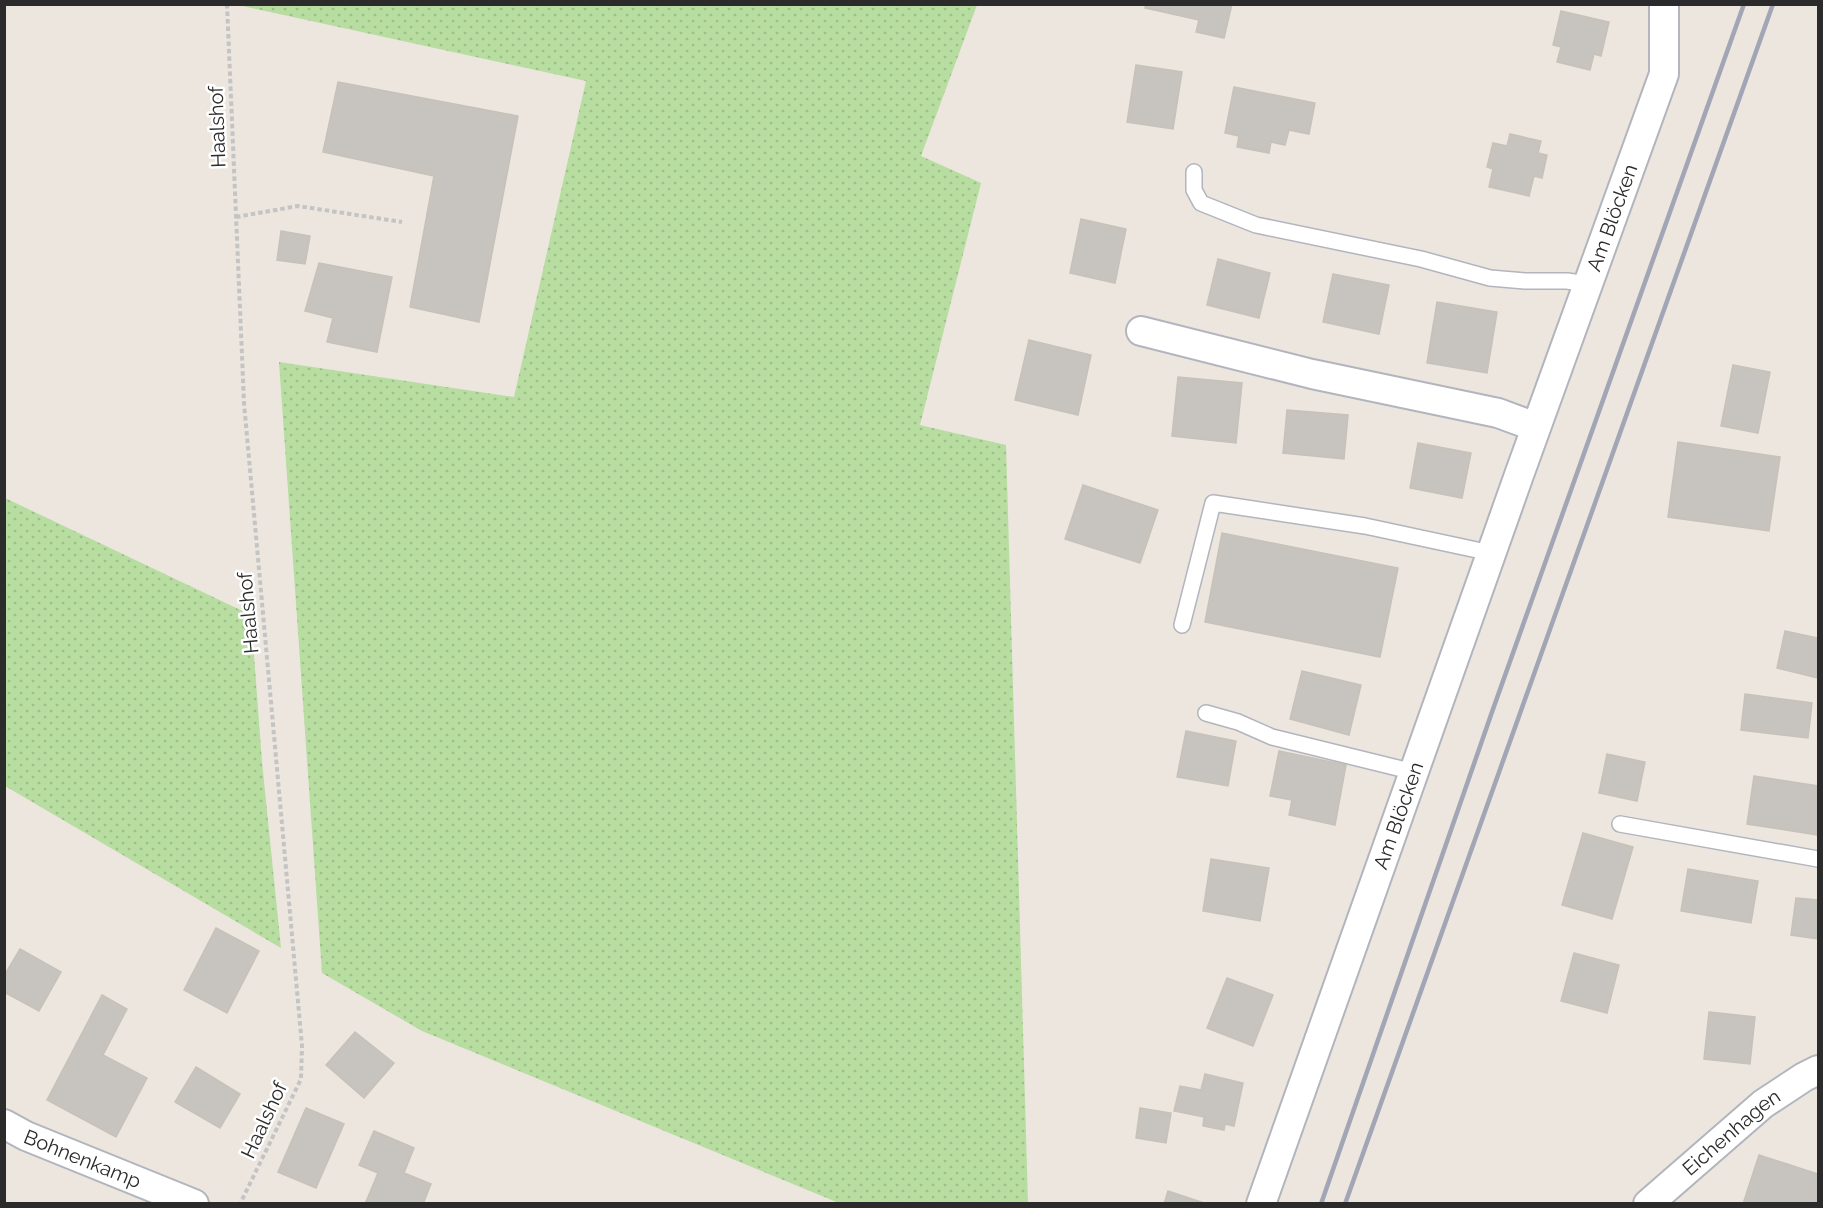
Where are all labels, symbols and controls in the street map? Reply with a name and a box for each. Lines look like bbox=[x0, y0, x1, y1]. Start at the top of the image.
street label: Haalshof bbox=[204, 84, 230, 168]
street label: Am Blöcken bbox=[1582, 161, 1642, 274]
street label: Haalshof bbox=[232, 570, 264, 655]
street label: Am Blöcken bbox=[1368, 759, 1428, 872]
street label: Haalshof bbox=[236, 1077, 293, 1162]
street label: Eichenhagen bbox=[1677, 1084, 1785, 1181]
street label: Bohnenkamp bbox=[20, 1124, 145, 1193]

